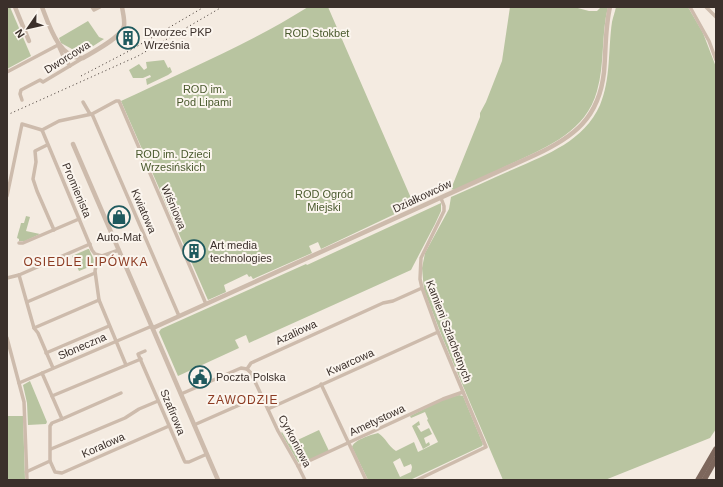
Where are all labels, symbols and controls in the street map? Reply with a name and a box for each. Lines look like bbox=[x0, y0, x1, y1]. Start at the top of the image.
north arrow bbox=[8, 8, 48, 48]
building icon: Dworzec PKP Września bbox=[115, 25, 141, 51]
place label: Dworzec PKP Września bbox=[144, 26, 212, 51]
text: N bbox=[12, 27, 27, 40]
park label: ROD Stokbet bbox=[285, 27, 349, 39]
street label: Dworcowa bbox=[42, 38, 93, 76]
park label: ROD im. Pod Lipami bbox=[176, 83, 232, 108]
park label: ROD im. Dzieci Wrzesińskich bbox=[135, 148, 211, 173]
street label: Promienista bbox=[60, 161, 94, 220]
street label: Działkowców bbox=[391, 177, 453, 215]
street label: Wiśniowa bbox=[159, 183, 189, 232]
street label: Kwiatowa bbox=[129, 187, 159, 236]
park label: ROD Ogród Miejski bbox=[295, 188, 353, 213]
shop icon: Auto-Mat bbox=[106, 204, 132, 230]
place label: Auto-Mat bbox=[97, 231, 141, 243]
building icon: Art media technologies bbox=[181, 238, 207, 264]
place label: Art media technologies bbox=[210, 239, 272, 264]
district label: OSIEDLE LIPÓWKA bbox=[23, 254, 149, 269]
street label: Kamieni Szlachetnych bbox=[424, 278, 474, 384]
street label: Azaliowa bbox=[274, 317, 319, 347]
street label: Słoneczna bbox=[56, 330, 109, 362]
street label: Kwarcowa bbox=[324, 346, 376, 378]
public building icon: Poczta Polska bbox=[187, 364, 213, 390]
place label: Poczta Polska bbox=[216, 371, 287, 383]
street label: Szafirowa bbox=[158, 387, 188, 437]
district label: ZAWODZIE bbox=[208, 393, 278, 407]
street label: Ametystowa bbox=[347, 402, 407, 438]
street label: Cyrkoniowa bbox=[276, 413, 314, 470]
street label: Koralowa bbox=[80, 430, 127, 460]

